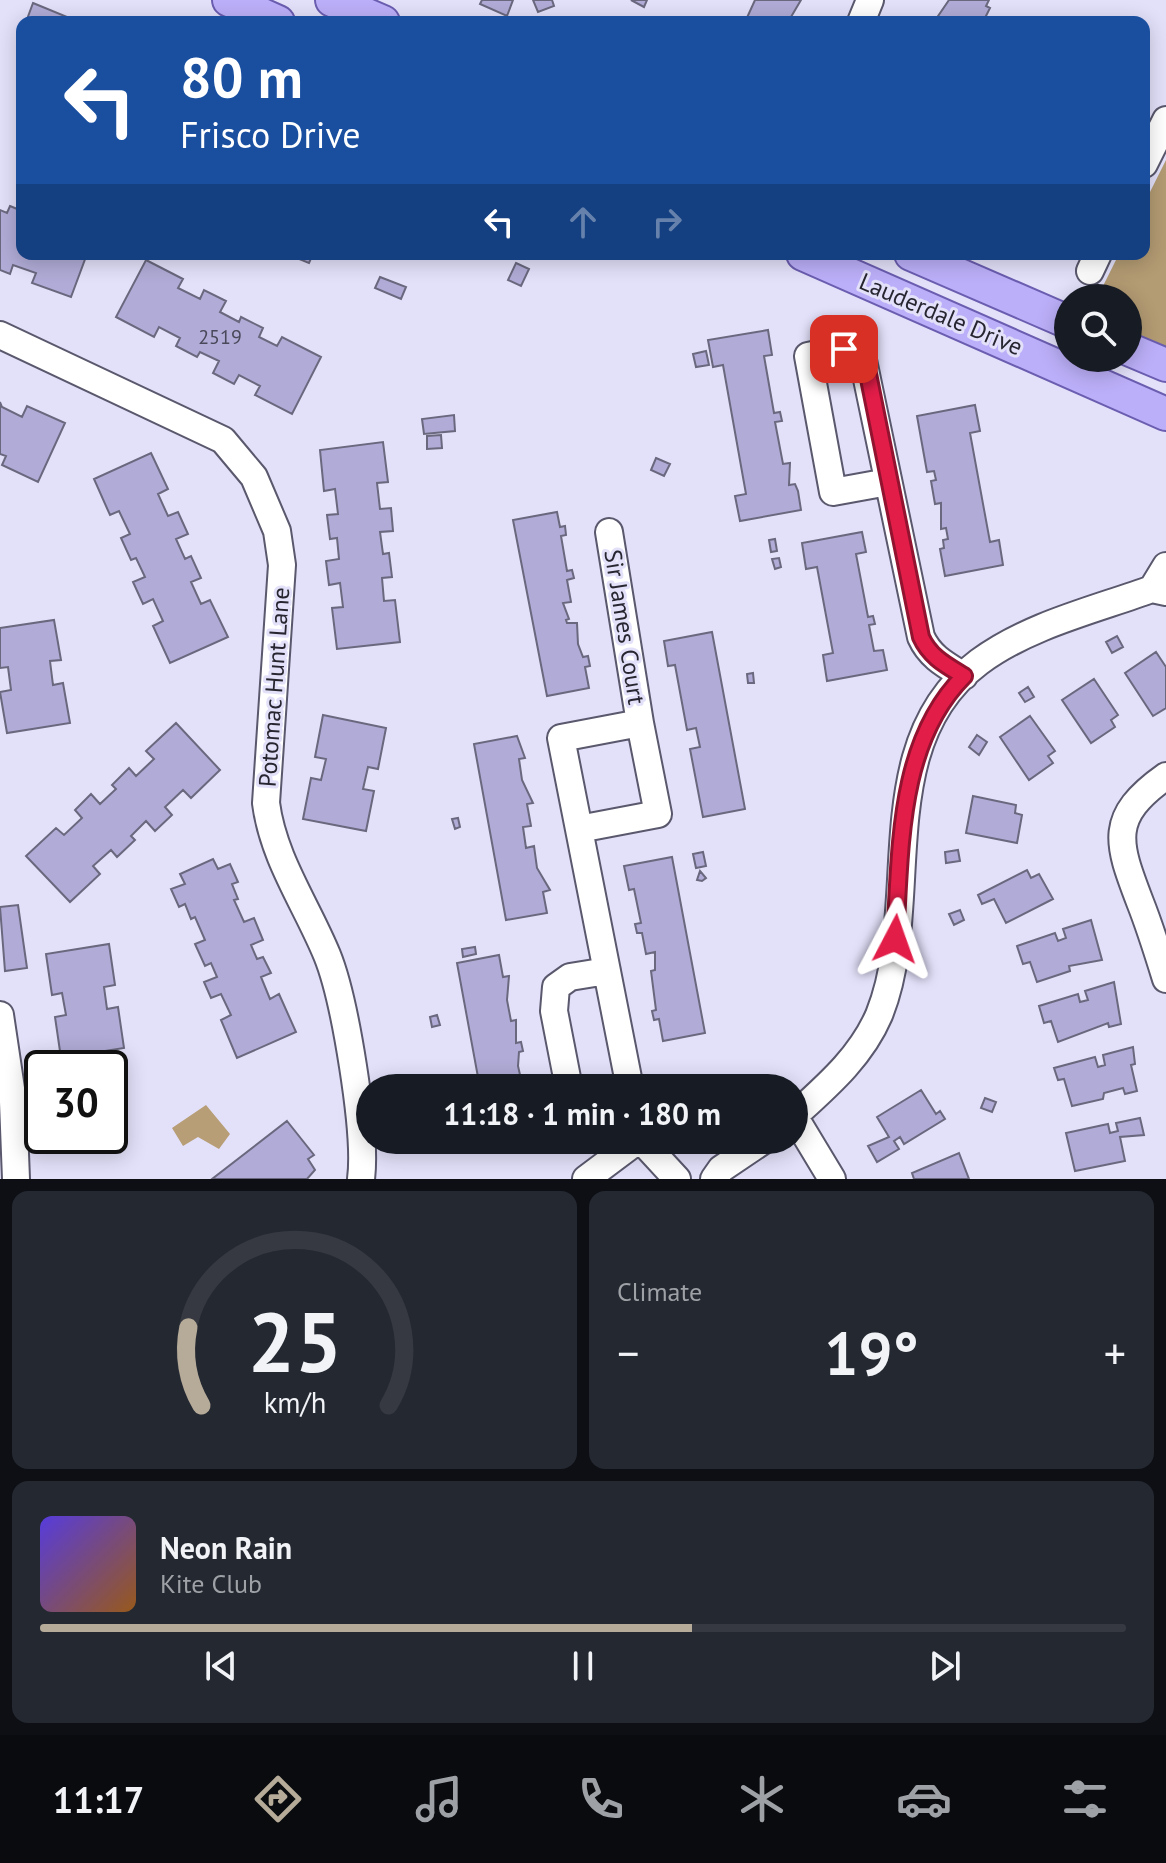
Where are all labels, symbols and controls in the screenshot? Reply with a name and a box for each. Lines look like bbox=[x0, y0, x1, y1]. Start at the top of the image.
text: 80 m bbox=[180, 41, 303, 113]
icon: left bbox=[48, 48, 152, 152]
text: Frisco Drive bbox=[180, 111, 361, 158]
icon: left bbox=[477, 200, 521, 244]
icon: ahead bbox=[561, 200, 605, 244]
icon: right bbox=[645, 200, 689, 244]
street label: Lauderdale Drive bbox=[855, 266, 1027, 362]
map controls bbox=[1054, 284, 1142, 372]
button: search bbox=[1054, 284, 1142, 372]
pin bbox=[810, 315, 878, 383]
house number: 2519 bbox=[198, 324, 242, 350]
icon: arrive bbox=[822, 327, 866, 371]
street label: Sir James Court bbox=[597, 547, 653, 707]
street label: Potomac Hunt Lane bbox=[252, 586, 296, 788]
position arrow bbox=[853, 897, 937, 981]
speed limit sign: 30 bbox=[24, 1050, 128, 1154]
text: 11:18 · 1 min · 180 m bbox=[443, 1094, 721, 1133]
text: Climate bbox=[617, 1275, 702, 1308]
text: 25 bbox=[247, 1287, 342, 1395]
text: 19° bbox=[824, 1314, 919, 1392]
text: − bbox=[617, 1324, 639, 1381]
text: + bbox=[1104, 1324, 1126, 1381]
text: km/h bbox=[263, 1384, 326, 1421]
text: Neon Rain bbox=[160, 1528, 292, 1567]
text: Kite Club bbox=[160, 1567, 262, 1600]
icon: previous bbox=[199, 1644, 243, 1688]
icon: pause bbox=[561, 1644, 605, 1688]
icon: next bbox=[923, 1644, 967, 1688]
icon: directions bbox=[250, 1771, 306, 1827]
icon: music bbox=[411, 1771, 467, 1827]
icon: phone bbox=[573, 1771, 629, 1827]
icon: climate bbox=[734, 1771, 790, 1827]
icon: car bbox=[896, 1771, 952, 1827]
icon: filters bbox=[1057, 1771, 1113, 1827]
text: 11:17 bbox=[53, 1776, 144, 1823]

